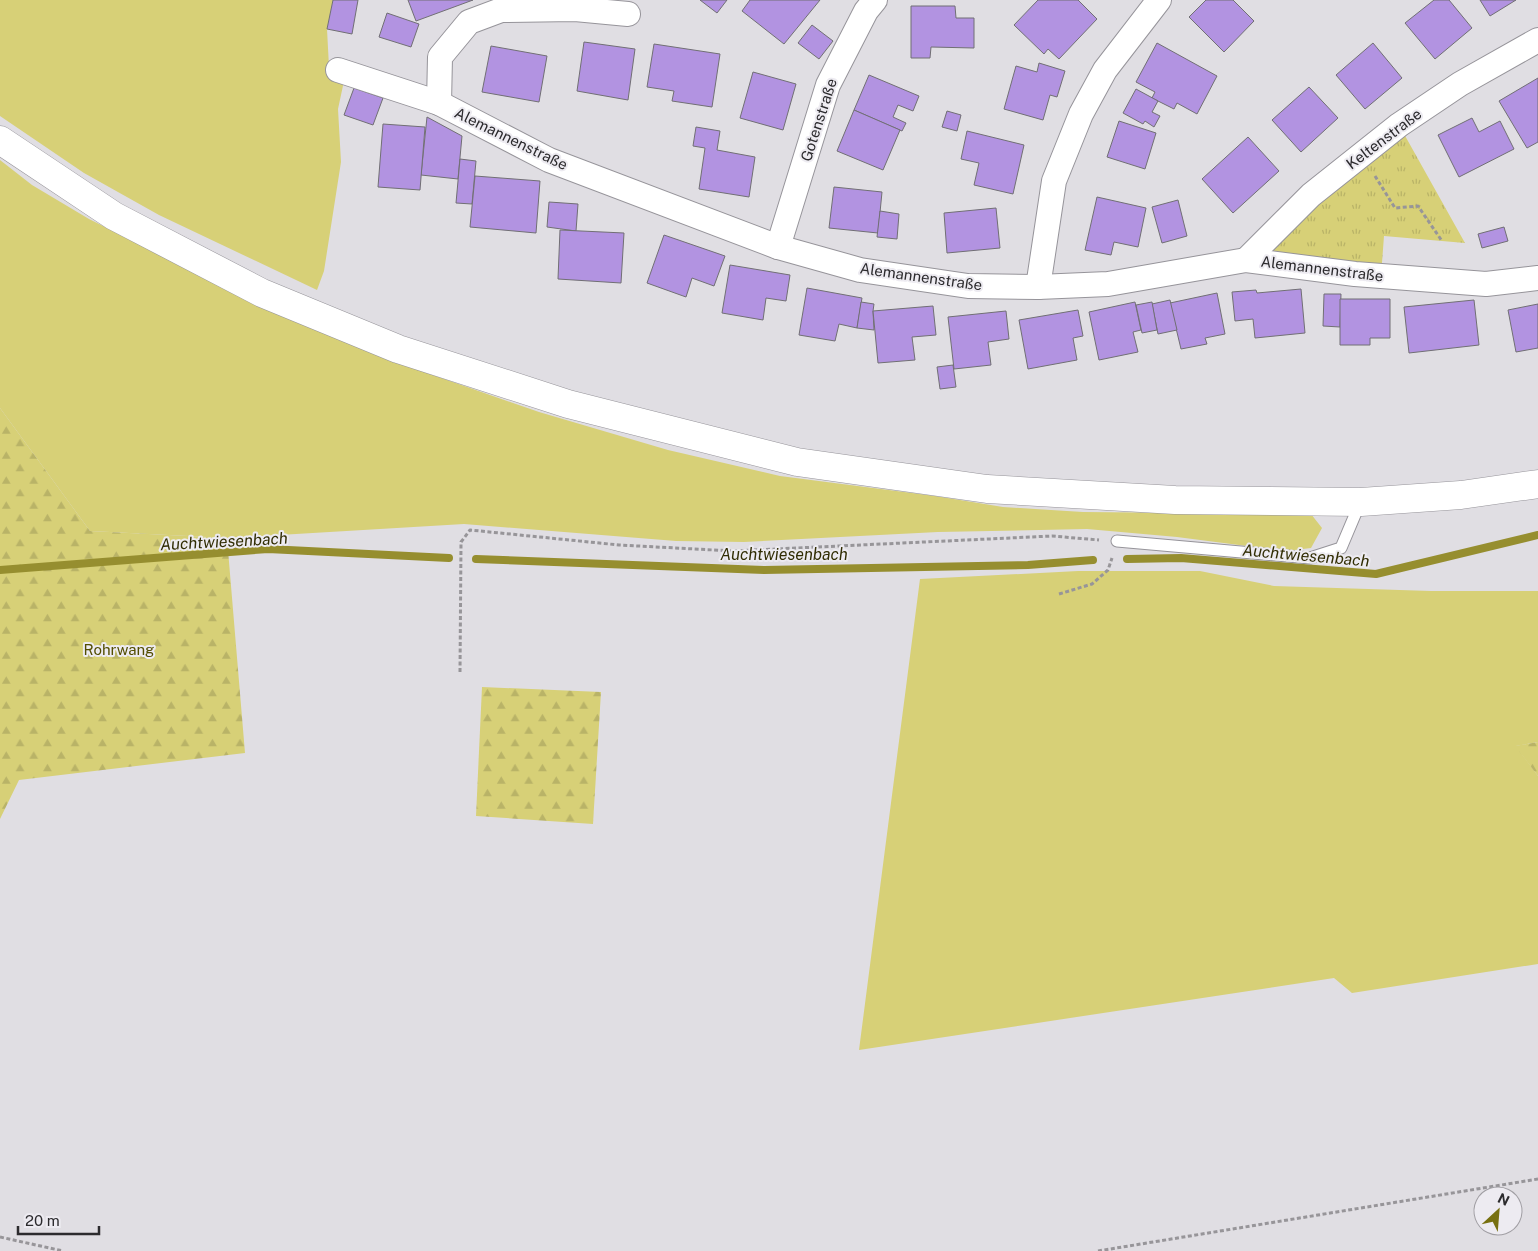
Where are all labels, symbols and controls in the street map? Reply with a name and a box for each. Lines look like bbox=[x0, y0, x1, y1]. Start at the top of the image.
street label: Gotenstraße bbox=[797, 76, 840, 164]
street label: Alemannenstraße bbox=[452, 104, 570, 173]
street label: Keltenstraße bbox=[1343, 105, 1425, 172]
street label: Alemannenstraße bbox=[1260, 253, 1384, 284]
street label: Alemannenstraße bbox=[859, 259, 983, 294]
water label: Auchtwiesenbach bbox=[160, 529, 288, 554]
water label: Auchtwiesenbach bbox=[1242, 540, 1370, 571]
water label: Auchtwiesenbach bbox=[720, 545, 848, 564]
park label: Rohrwang bbox=[84, 641, 154, 658]
north arrow bbox=[1473, 1186, 1523, 1236]
text: N bbox=[1495, 1190, 1512, 1209]
scale bar bbox=[18, 1204, 99, 1236]
text: 20 m bbox=[25, 1212, 60, 1229]

